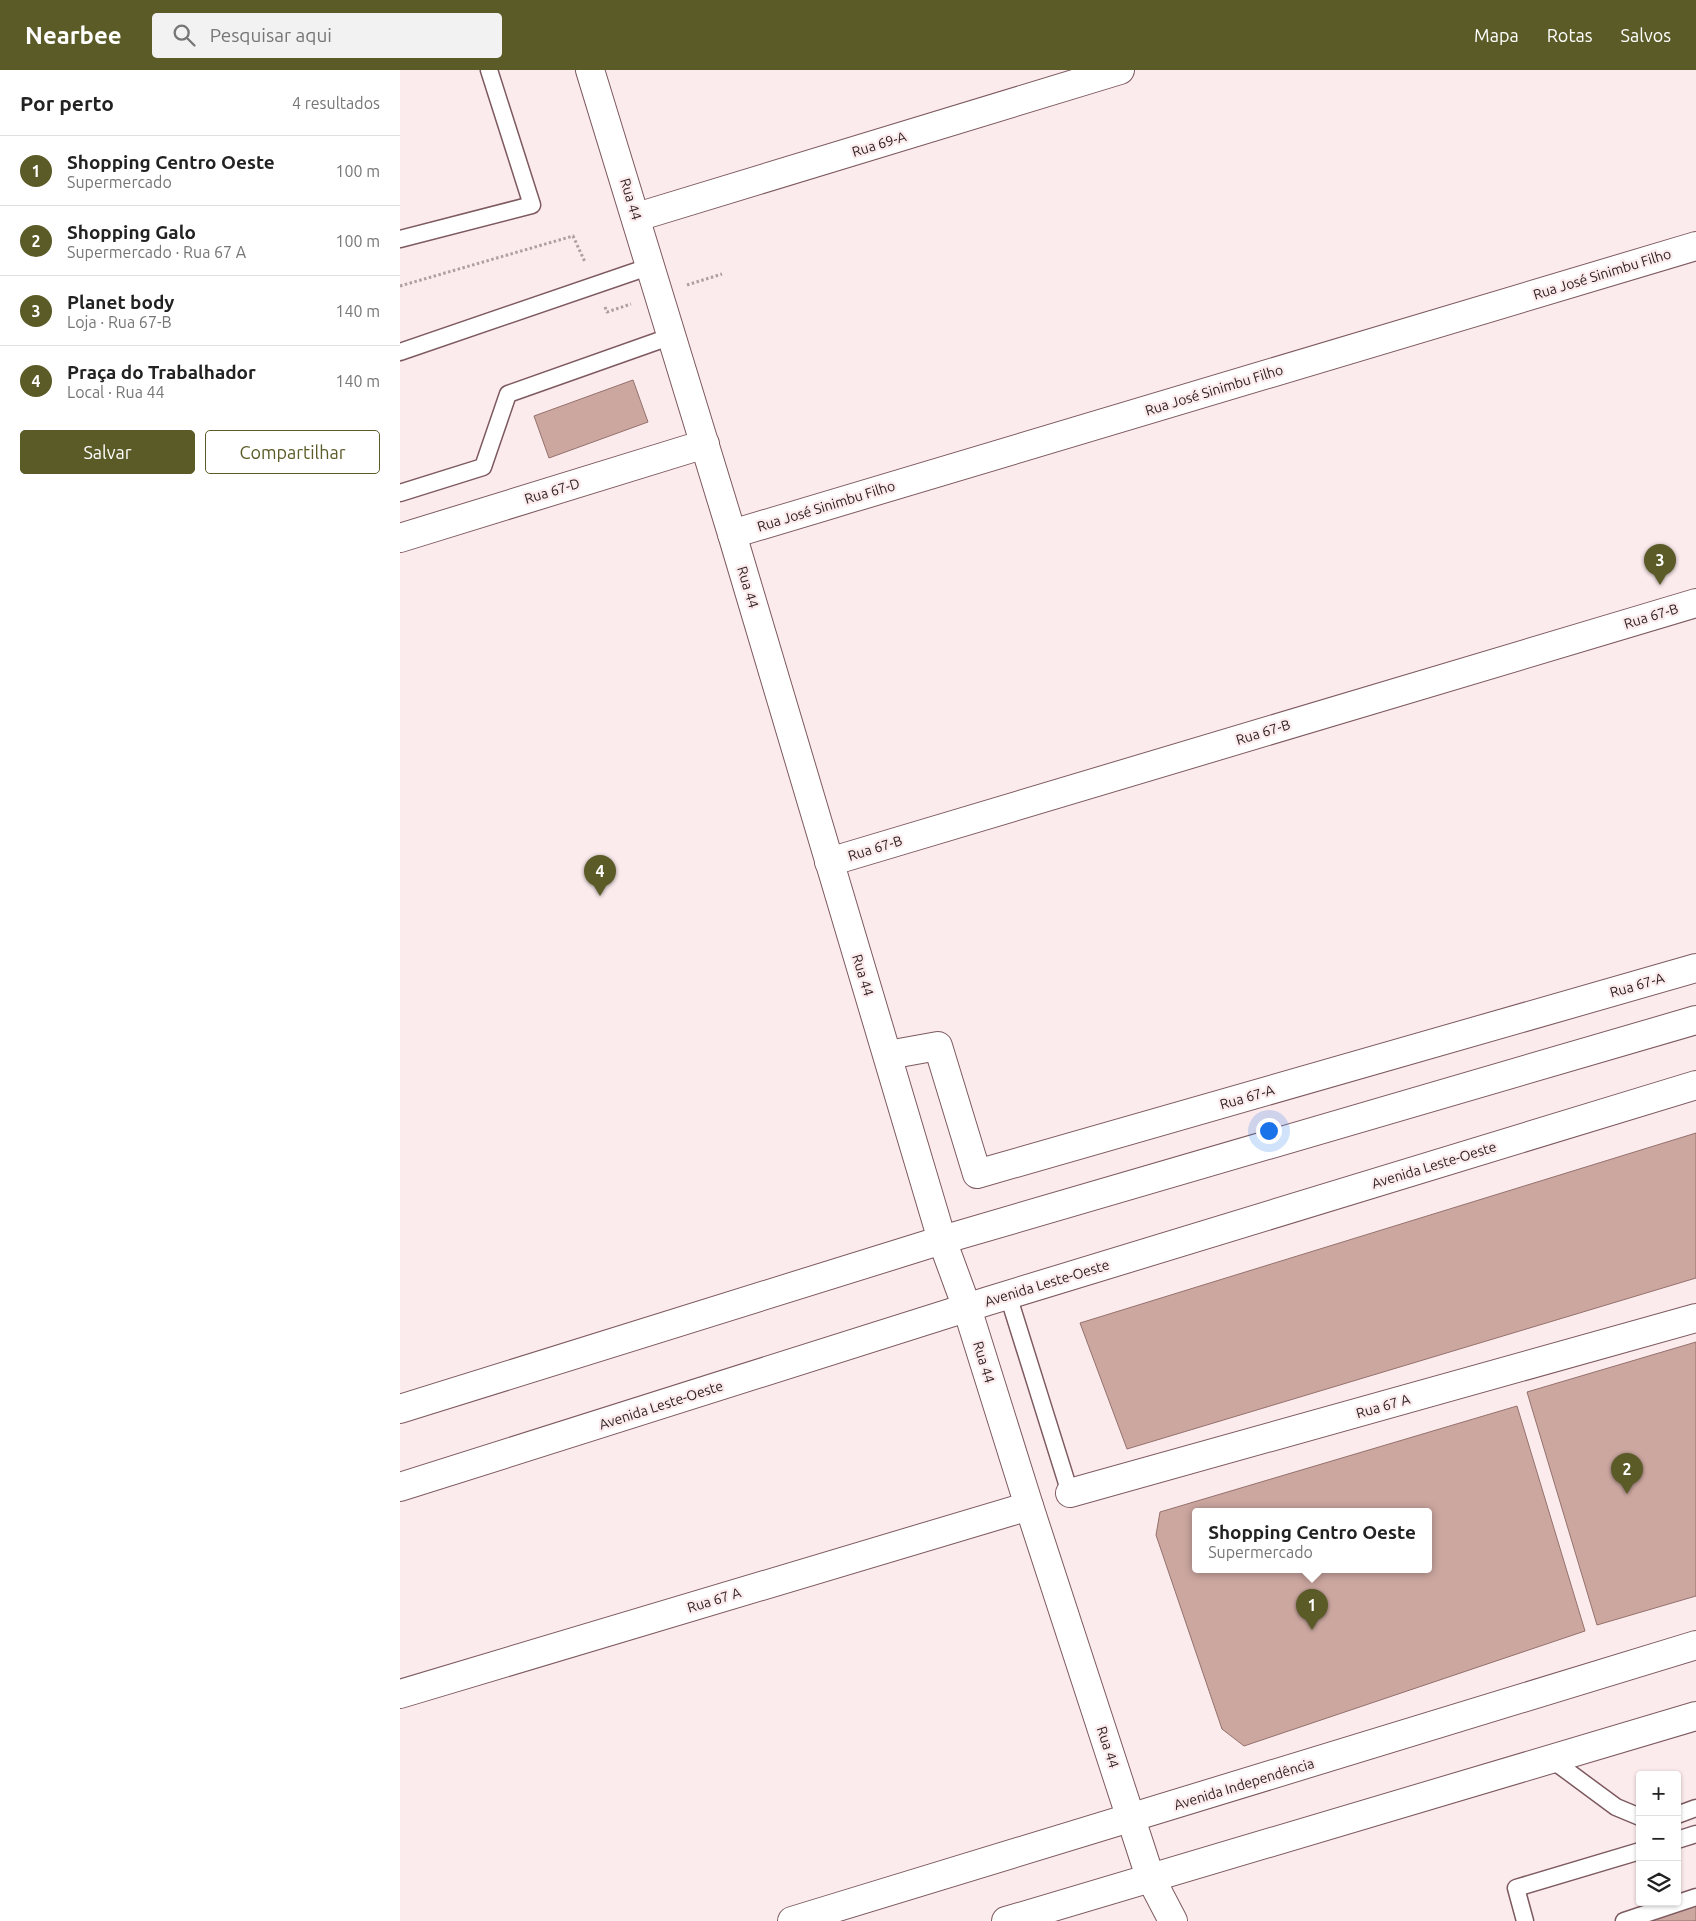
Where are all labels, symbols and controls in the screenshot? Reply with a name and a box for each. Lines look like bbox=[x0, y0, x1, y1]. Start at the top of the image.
search box bbox=[152, 13, 502, 58]
icon: search bbox=[170, 21, 198, 49]
text: Nearbee bbox=[25, 22, 122, 49]
text: Pesquisar aqui bbox=[210, 24, 332, 46]
text: Mapa bbox=[1474, 25, 1519, 45]
text: Rotas bbox=[1547, 25, 1593, 45]
text: Salvos bbox=[1621, 25, 1671, 45]
text: Por perto bbox=[20, 91, 114, 115]
text: 4 resultados bbox=[292, 94, 380, 112]
street label: Rua 69-A bbox=[850, 128, 908, 160]
text: Shopping Centro Oeste bbox=[67, 151, 275, 173]
text: 1 bbox=[31, 162, 41, 180]
text: 100 m bbox=[335, 162, 380, 180]
text: Supermercado bbox=[67, 173, 172, 191]
street label: Rua 44 bbox=[617, 176, 645, 222]
text: Shopping Galo bbox=[67, 221, 196, 243]
text: 2 bbox=[31, 232, 41, 250]
text: 100 m bbox=[335, 232, 380, 250]
text: Supermercado · Rua 67 A bbox=[67, 243, 246, 261]
street label: Rua José Sinimbu Filho bbox=[1531, 245, 1673, 303]
text: Planet body bbox=[67, 291, 174, 313]
text: 3 bbox=[31, 302, 41, 320]
text: 140 m bbox=[335, 302, 380, 320]
text: Loja · Rua 67-B bbox=[67, 313, 172, 331]
text: Praça do Trabalhador bbox=[67, 361, 256, 383]
street label: Rua José Sinimbu Filho bbox=[1143, 361, 1285, 419]
text: 4 bbox=[31, 372, 41, 390]
text: 140 m bbox=[335, 372, 380, 390]
text: Local · Rua 44 bbox=[67, 383, 165, 401]
button: Salvar bbox=[20, 430, 195, 474]
button: Compartilhar bbox=[205, 430, 380, 474]
street label: Rua 67-D bbox=[522, 475, 582, 507]
street label: Rua José Sinimbu Filho bbox=[755, 477, 897, 535]
pin: 3 bbox=[1644, 544, 1676, 585]
street label: Rua 44 bbox=[734, 564, 762, 610]
street label: Rua 67-B bbox=[1622, 600, 1680, 632]
street label: Rua 67-B bbox=[1234, 716, 1292, 748]
street label: Rua 67-B bbox=[846, 832, 904, 864]
pin: 4 bbox=[584, 855, 616, 896]
street label: Rua 44 bbox=[849, 952, 877, 998]
street label: Rua 67-A bbox=[1608, 970, 1666, 1000]
street label: Rua 67-A bbox=[1218, 1082, 1276, 1112]
your location bbox=[1256, 1118, 1282, 1144]
street label: Avenida Leste-Oeste bbox=[1370, 1138, 1498, 1192]
street label: Avenida Leste-Oeste bbox=[983, 1256, 1111, 1310]
street label: Rua 44 bbox=[970, 1339, 998, 1385]
street label: Avenida Leste-Oeste bbox=[597, 1377, 725, 1433]
street label: Rua 67 A bbox=[1354, 1391, 1412, 1421]
pin: 2 bbox=[1611, 1453, 1643, 1494]
popup bbox=[1192, 1508, 1432, 1573]
text: Shopping Centro Oeste bbox=[1208, 1521, 1416, 1543]
text: Supermercado bbox=[1208, 1543, 1313, 1561]
street label: Rua 67 A bbox=[685, 1584, 743, 1616]
pin: 1 bbox=[1296, 1589, 1328, 1630]
street label: Rua 44 bbox=[1094, 1724, 1122, 1770]
street label: Avenida Independência bbox=[1172, 1755, 1316, 1813]
map controls bbox=[1636, 1771, 1681, 1906]
button: + bbox=[1636, 1771, 1681, 1816]
button: − bbox=[1636, 1816, 1681, 1861]
button: layers bbox=[1636, 1861, 1681, 1906]

